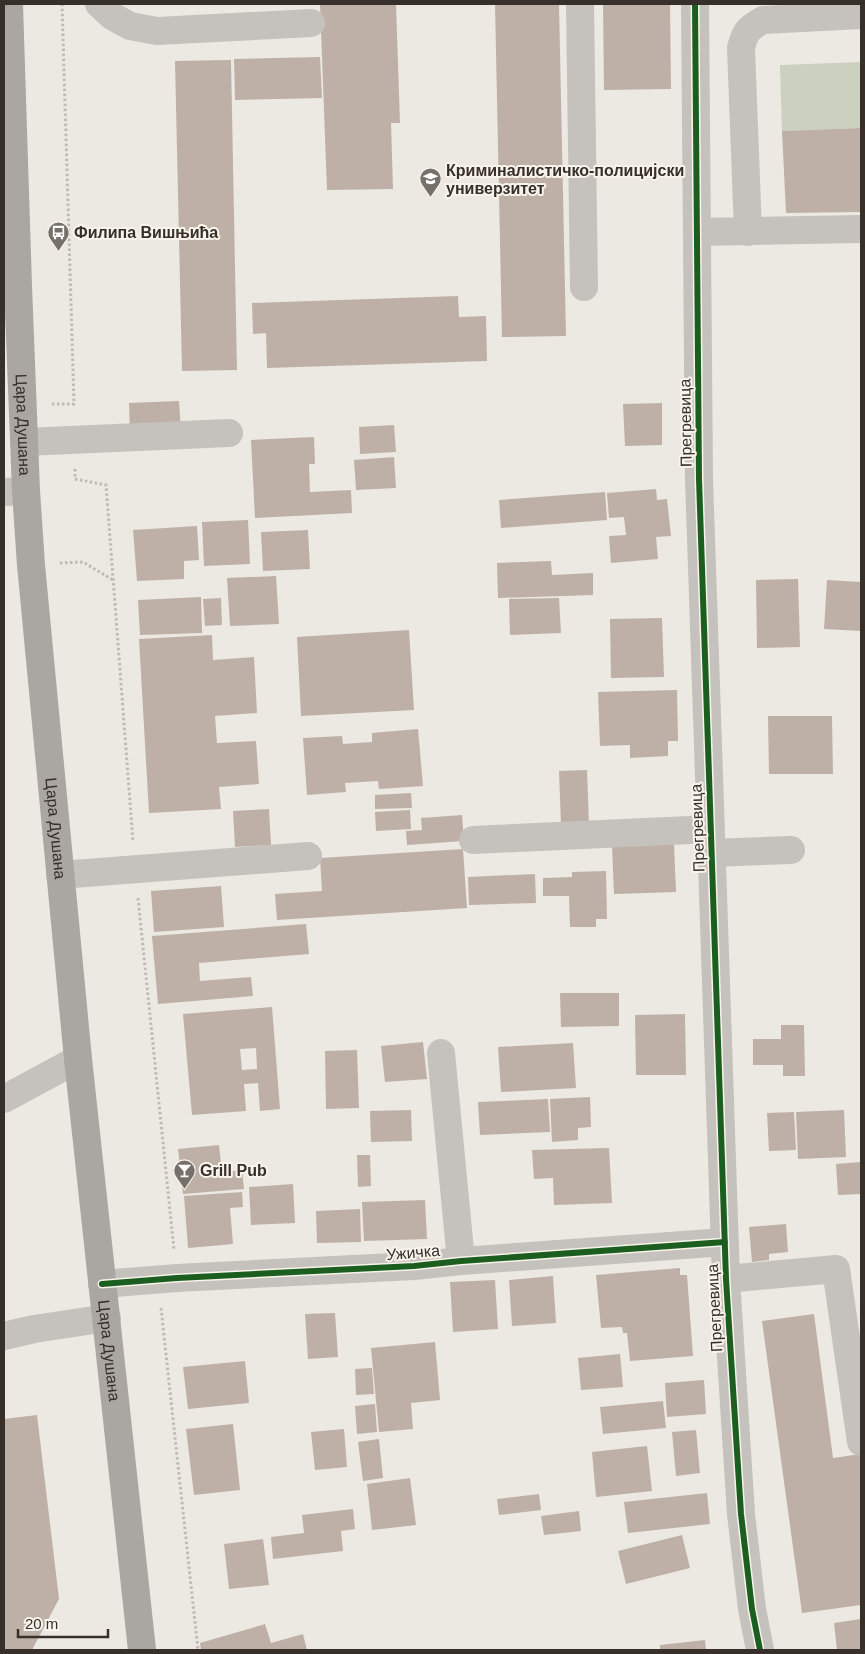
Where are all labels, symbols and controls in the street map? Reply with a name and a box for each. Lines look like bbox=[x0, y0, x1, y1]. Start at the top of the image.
place label: Криминалистичко-полицијски универзитет bbox=[446, 162, 684, 197]
school or university icon: Криминалистичко-полицијски универзитет bbox=[418, 167, 442, 198]
bus stop icon: Филипа Вишњића bbox=[46, 220, 70, 251]
place label: Филипа Вишњића bbox=[74, 224, 218, 241]
street label: Цара Душана bbox=[12, 373, 33, 476]
street label: Прегревица bbox=[676, 379, 695, 467]
street label: Цара Душана bbox=[42, 777, 69, 880]
street label: Прегревица bbox=[687, 783, 708, 872]
bar icon: Grill Pub bbox=[172, 1158, 196, 1189]
place label: Grill Pub bbox=[200, 1162, 267, 1179]
street label: Ужичка bbox=[385, 1242, 441, 1263]
street label: Прегревица bbox=[704, 1263, 725, 1353]
street label: Цара Душана bbox=[95, 1299, 123, 1402]
scale bar bbox=[18, 1606, 108, 1638]
text: 20 m bbox=[25, 1615, 58, 1632]

